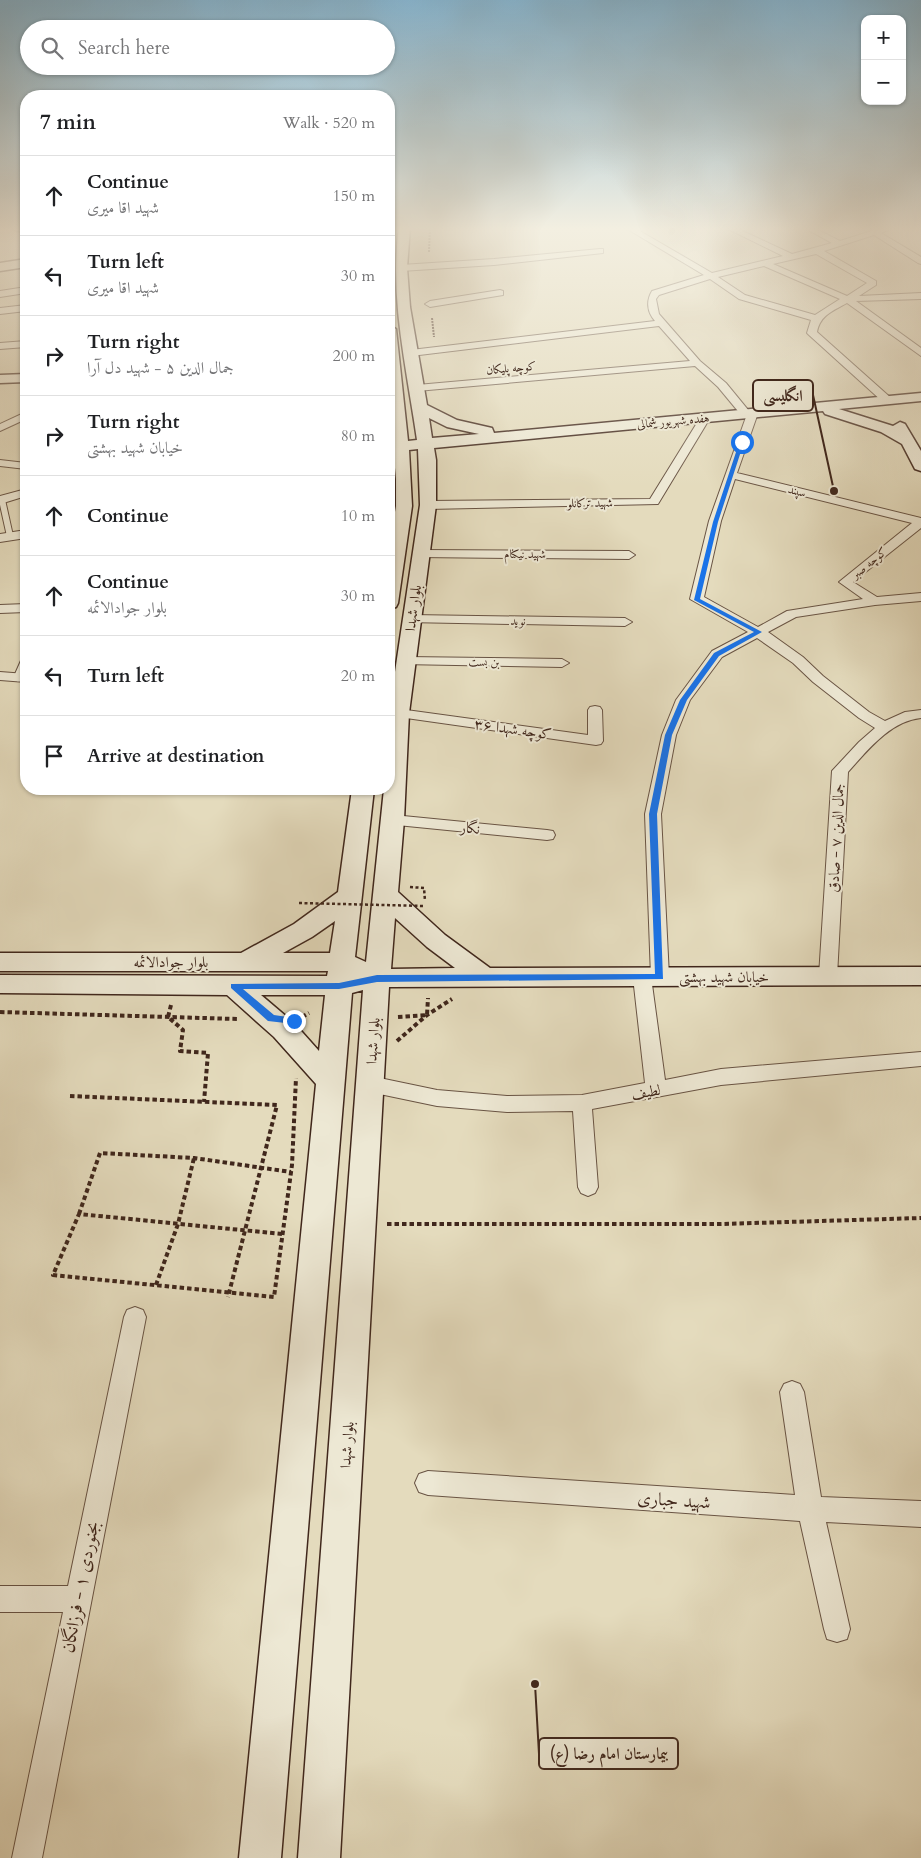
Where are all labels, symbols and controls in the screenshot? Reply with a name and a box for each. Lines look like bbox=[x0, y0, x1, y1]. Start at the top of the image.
map controls bbox=[861, 15, 906, 105]
button: + bbox=[861, 15, 906, 60]
search box bbox=[20, 20, 395, 75]
icon: search bbox=[38, 34, 66, 62]
text: Search here bbox=[78, 35, 170, 61]
button: − bbox=[861, 60, 906, 105]
text: 7 min bbox=[40, 108, 96, 137]
text: Walk · 520 m bbox=[283, 112, 375, 134]
text: Continue bbox=[87, 169, 169, 195]
icon: ahead bbox=[40, 182, 68, 210]
text: 150 m bbox=[333, 185, 375, 207]
text: شهید اقا میری bbox=[87, 197, 159, 219]
text: Turn left bbox=[87, 249, 164, 275]
icon: left bbox=[40, 262, 68, 290]
text: 30 m bbox=[341, 265, 375, 287]
text: شهید اقا میری bbox=[87, 277, 159, 299]
text: Turn right bbox=[87, 329, 179, 355]
icon: right bbox=[40, 342, 68, 370]
text: 200 m bbox=[333, 345, 375, 367]
text: جمال الدین ۵ - شهید دل آرا bbox=[87, 357, 234, 379]
street label: کوچه پلیکان bbox=[485, 358, 537, 379]
callout: انگلیسی bbox=[753, 380, 813, 411]
text: انگلیسی bbox=[763, 385, 803, 407]
text: Turn right bbox=[87, 409, 179, 435]
street label: هفده شهریور شمالی bbox=[636, 410, 710, 432]
icon: right bbox=[40, 422, 68, 450]
text: 80 m bbox=[341, 425, 375, 447]
route start bbox=[731, 431, 754, 454]
text: خیابان شهید بهشتی bbox=[87, 437, 183, 459]
street label: سپند bbox=[786, 481, 808, 502]
street label: شهید ترکانلو bbox=[565, 495, 613, 511]
icon: ahead bbox=[40, 502, 68, 530]
text: Continue bbox=[87, 503, 169, 529]
text: 10 m bbox=[341, 505, 375, 527]
street label: کوچه صبر bbox=[846, 543, 891, 584]
street label: شهید نیکنام bbox=[504, 546, 546, 565]
text: Continue bbox=[87, 569, 169, 595]
icon: ahead bbox=[40, 582, 68, 610]
street label: بلوار شهدا bbox=[400, 583, 426, 633]
text: 30 m bbox=[341, 585, 375, 607]
text: بلوار جوادالائمه bbox=[87, 597, 167, 619]
street label: نوید bbox=[510, 613, 526, 629]
street label: بن بست bbox=[468, 654, 501, 670]
icon: left bbox=[40, 662, 68, 690]
text: Turn left bbox=[87, 663, 164, 689]
text: 20 m bbox=[341, 665, 375, 687]
street label: کوچه شهدا ۳۶ bbox=[473, 714, 553, 745]
icon: arrive bbox=[40, 742, 68, 770]
text: Arrive at destination bbox=[87, 743, 264, 769]
street label: جمال الدین ۷ - صادق bbox=[823, 783, 849, 893]
street label: نگار bbox=[457, 817, 481, 839]
street label: بلوار جوادالائمه bbox=[134, 952, 209, 972]
street label: خیابان شهید بهشتی bbox=[679, 967, 769, 988]
route end bbox=[283, 1010, 306, 1033]
street label: بلوار شهدا bbox=[361, 1017, 385, 1065]
street label: لطیف bbox=[630, 1080, 662, 1104]
street label: بلوار شهدا bbox=[335, 1421, 359, 1469]
street label: شهید جباری bbox=[636, 1485, 711, 1516]
street label: بجنوردی ۱ - فرزانگان bbox=[55, 1519, 105, 1655]
callout: بیمارستان امام رضا (ع) bbox=[539, 1738, 678, 1769]
text: بیمارستان امام رضا (ع) bbox=[550, 1743, 669, 1768]

